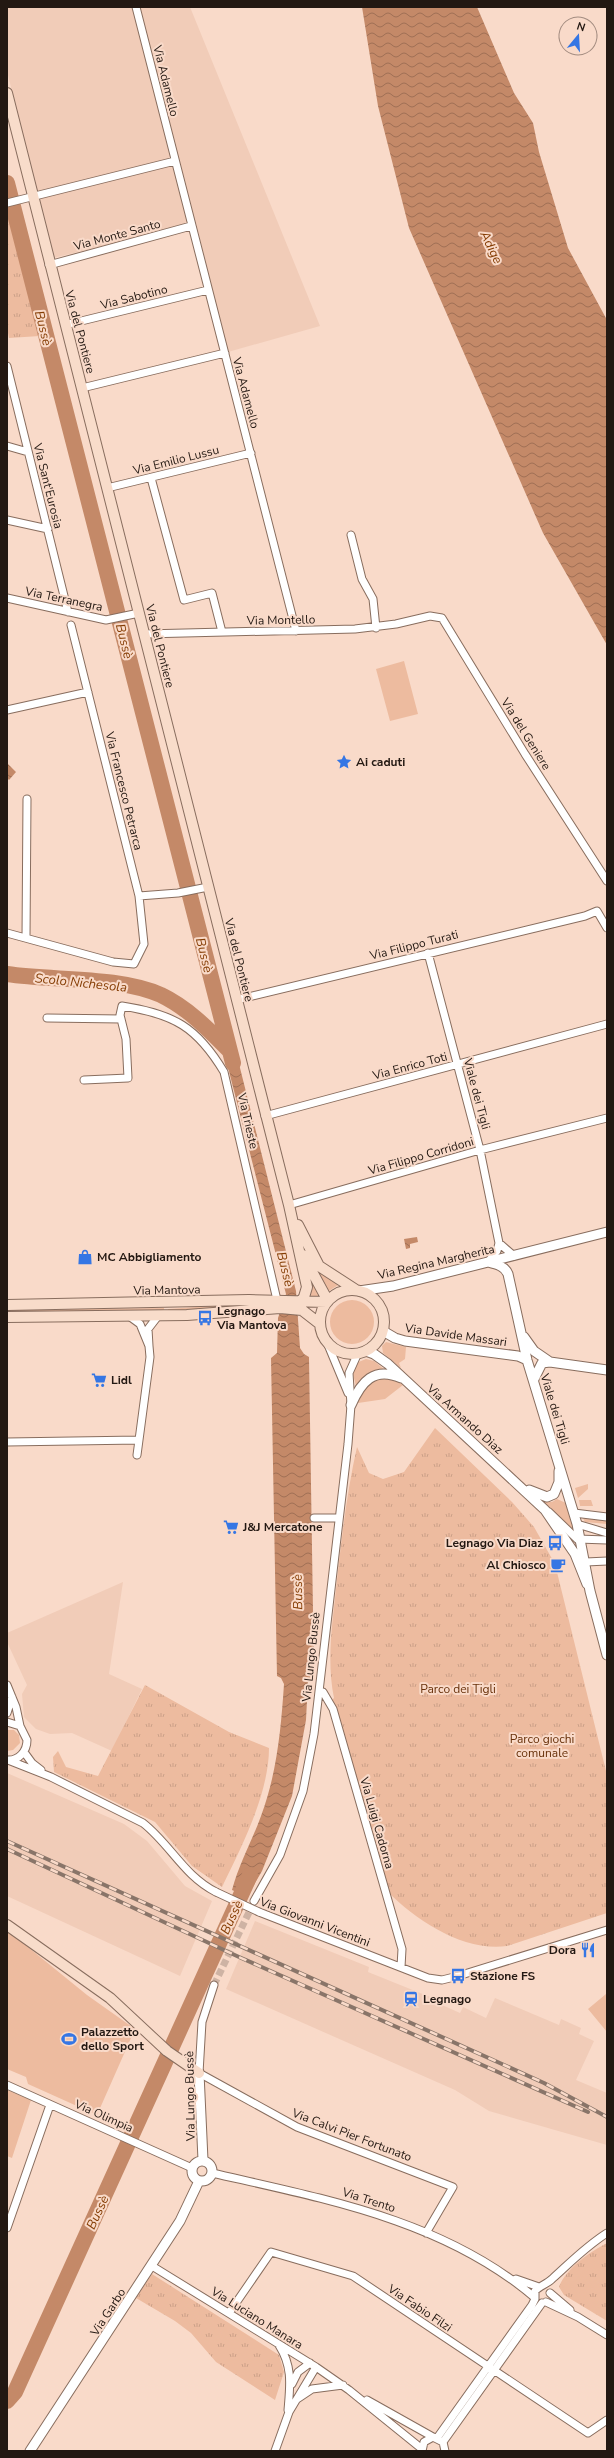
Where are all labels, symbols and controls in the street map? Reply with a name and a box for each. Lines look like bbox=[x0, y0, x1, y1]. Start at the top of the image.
north arrow bbox=[558, 16, 598, 56]
text: N bbox=[575, 19, 587, 35]
street label: Via Adamello bbox=[149, 43, 183, 119]
street label: Via Monte Santo bbox=[71, 216, 162, 255]
water label: Adige bbox=[475, 227, 507, 267]
street label: Via Sabotino bbox=[98, 281, 169, 313]
street label: Via del Pontiere bbox=[61, 288, 99, 375]
water label: Bussè bbox=[30, 309, 56, 348]
street label: Via Adamello bbox=[229, 355, 263, 431]
street label: Via Sant'Eurosia bbox=[29, 441, 66, 530]
street label: Via Emilio Lussu bbox=[130, 442, 221, 479]
street label: Via Terranegra bbox=[23, 583, 104, 615]
street label: Via del Pontiere bbox=[142, 602, 178, 689]
street label: Via Montello bbox=[246, 611, 316, 629]
water label: Bussè bbox=[111, 622, 137, 661]
street label: Via del Geniere bbox=[497, 694, 555, 773]
street label: Via Francesco Petrarca bbox=[101, 729, 146, 852]
place icon: Ai caduti bbox=[335, 753, 353, 771]
place label: Ai caduti bbox=[356, 754, 405, 770]
street label: Via del Pontiere bbox=[221, 916, 257, 1003]
street label: Via Filippo Turati bbox=[367, 926, 460, 964]
water label: Bussè bbox=[191, 936, 217, 975]
water label: Scolo Nichesola bbox=[34, 969, 128, 997]
street label: Via Enrico Toti bbox=[370, 1048, 449, 1084]
street label: Viale dei Tigli bbox=[460, 1056, 494, 1131]
street label: Via Trieste bbox=[234, 1091, 262, 1150]
street label: Via Filippo Corridoni bbox=[365, 1133, 476, 1179]
street label: Via Regina Margherita bbox=[375, 1241, 496, 1283]
shop icon: MC Abbigliamento bbox=[76, 1248, 94, 1266]
place label: MC Abbigliamento bbox=[97, 1249, 201, 1265]
water label: Bussè bbox=[272, 1250, 298, 1289]
street label: Via Mantova bbox=[132, 1281, 201, 1299]
place label: Legnago Via Mantova bbox=[216, 1303, 287, 1333]
bus stop icon: Legnago Via Mantova bbox=[196, 1309, 214, 1327]
street label: Via Davide Massari bbox=[403, 1320, 508, 1350]
supermarket icon: Lidl bbox=[90, 1371, 108, 1389]
street label: Viale dei Tigli bbox=[536, 1371, 573, 1446]
place label: Lidl bbox=[111, 1372, 132, 1388]
street label: Via Armando Diaz bbox=[423, 1380, 507, 1458]
supermarket icon: J&J Mercatone bbox=[222, 1518, 240, 1536]
place label: J&J Mercatone bbox=[242, 1519, 323, 1535]
bus stop icon: Legnago Via Diaz bbox=[546, 1534, 564, 1552]
place label: Legnago Via Diaz bbox=[446, 1535, 543, 1551]
cafe icon: Al Chiosco bbox=[549, 1556, 567, 1574]
place label: Al Chiosco bbox=[487, 1557, 546, 1573]
water label: Bussè bbox=[289, 1574, 307, 1610]
street label: Via Lungo Bussè bbox=[298, 1611, 324, 1704]
park label: Parco dei Tigli bbox=[420, 1681, 496, 1697]
park label: Parco giochi comunale bbox=[510, 1731, 574, 1761]
street label: Via Luigi Cadorna bbox=[356, 1774, 398, 1871]
street label: Via Giovanni Vicentini bbox=[257, 1893, 372, 1950]
water label: Bussè bbox=[216, 1897, 248, 1937]
restaurant icon: Dora bbox=[579, 1941, 597, 1959]
place label: Dora bbox=[549, 1942, 576, 1958]
bus stop icon: Stazione FS bbox=[449, 1967, 467, 1985]
place label: Stazione FS bbox=[470, 1968, 536, 1984]
station icon: Legnago bbox=[402, 1990, 420, 2008]
place label: Legnago bbox=[423, 1991, 471, 2007]
place label: Palazzetto dello Sport bbox=[81, 2024, 144, 2054]
sports icon: Palazzetto dello Sport bbox=[60, 2030, 78, 2048]
street label: Via Lungo Bussè bbox=[181, 2051, 199, 2142]
street label: Via Olimpia bbox=[71, 2096, 136, 2136]
street label: Via Calvi Pier Fortunato bbox=[289, 2104, 414, 2165]
street label: Via Trento bbox=[339, 2184, 398, 2216]
water label: Bussè bbox=[82, 2192, 114, 2232]
street label: Via Fabio Filzi bbox=[384, 2280, 455, 2335]
street label: Via Luciano Manara bbox=[207, 2283, 306, 2353]
street label: Via Garbo bbox=[86, 2285, 129, 2340]

